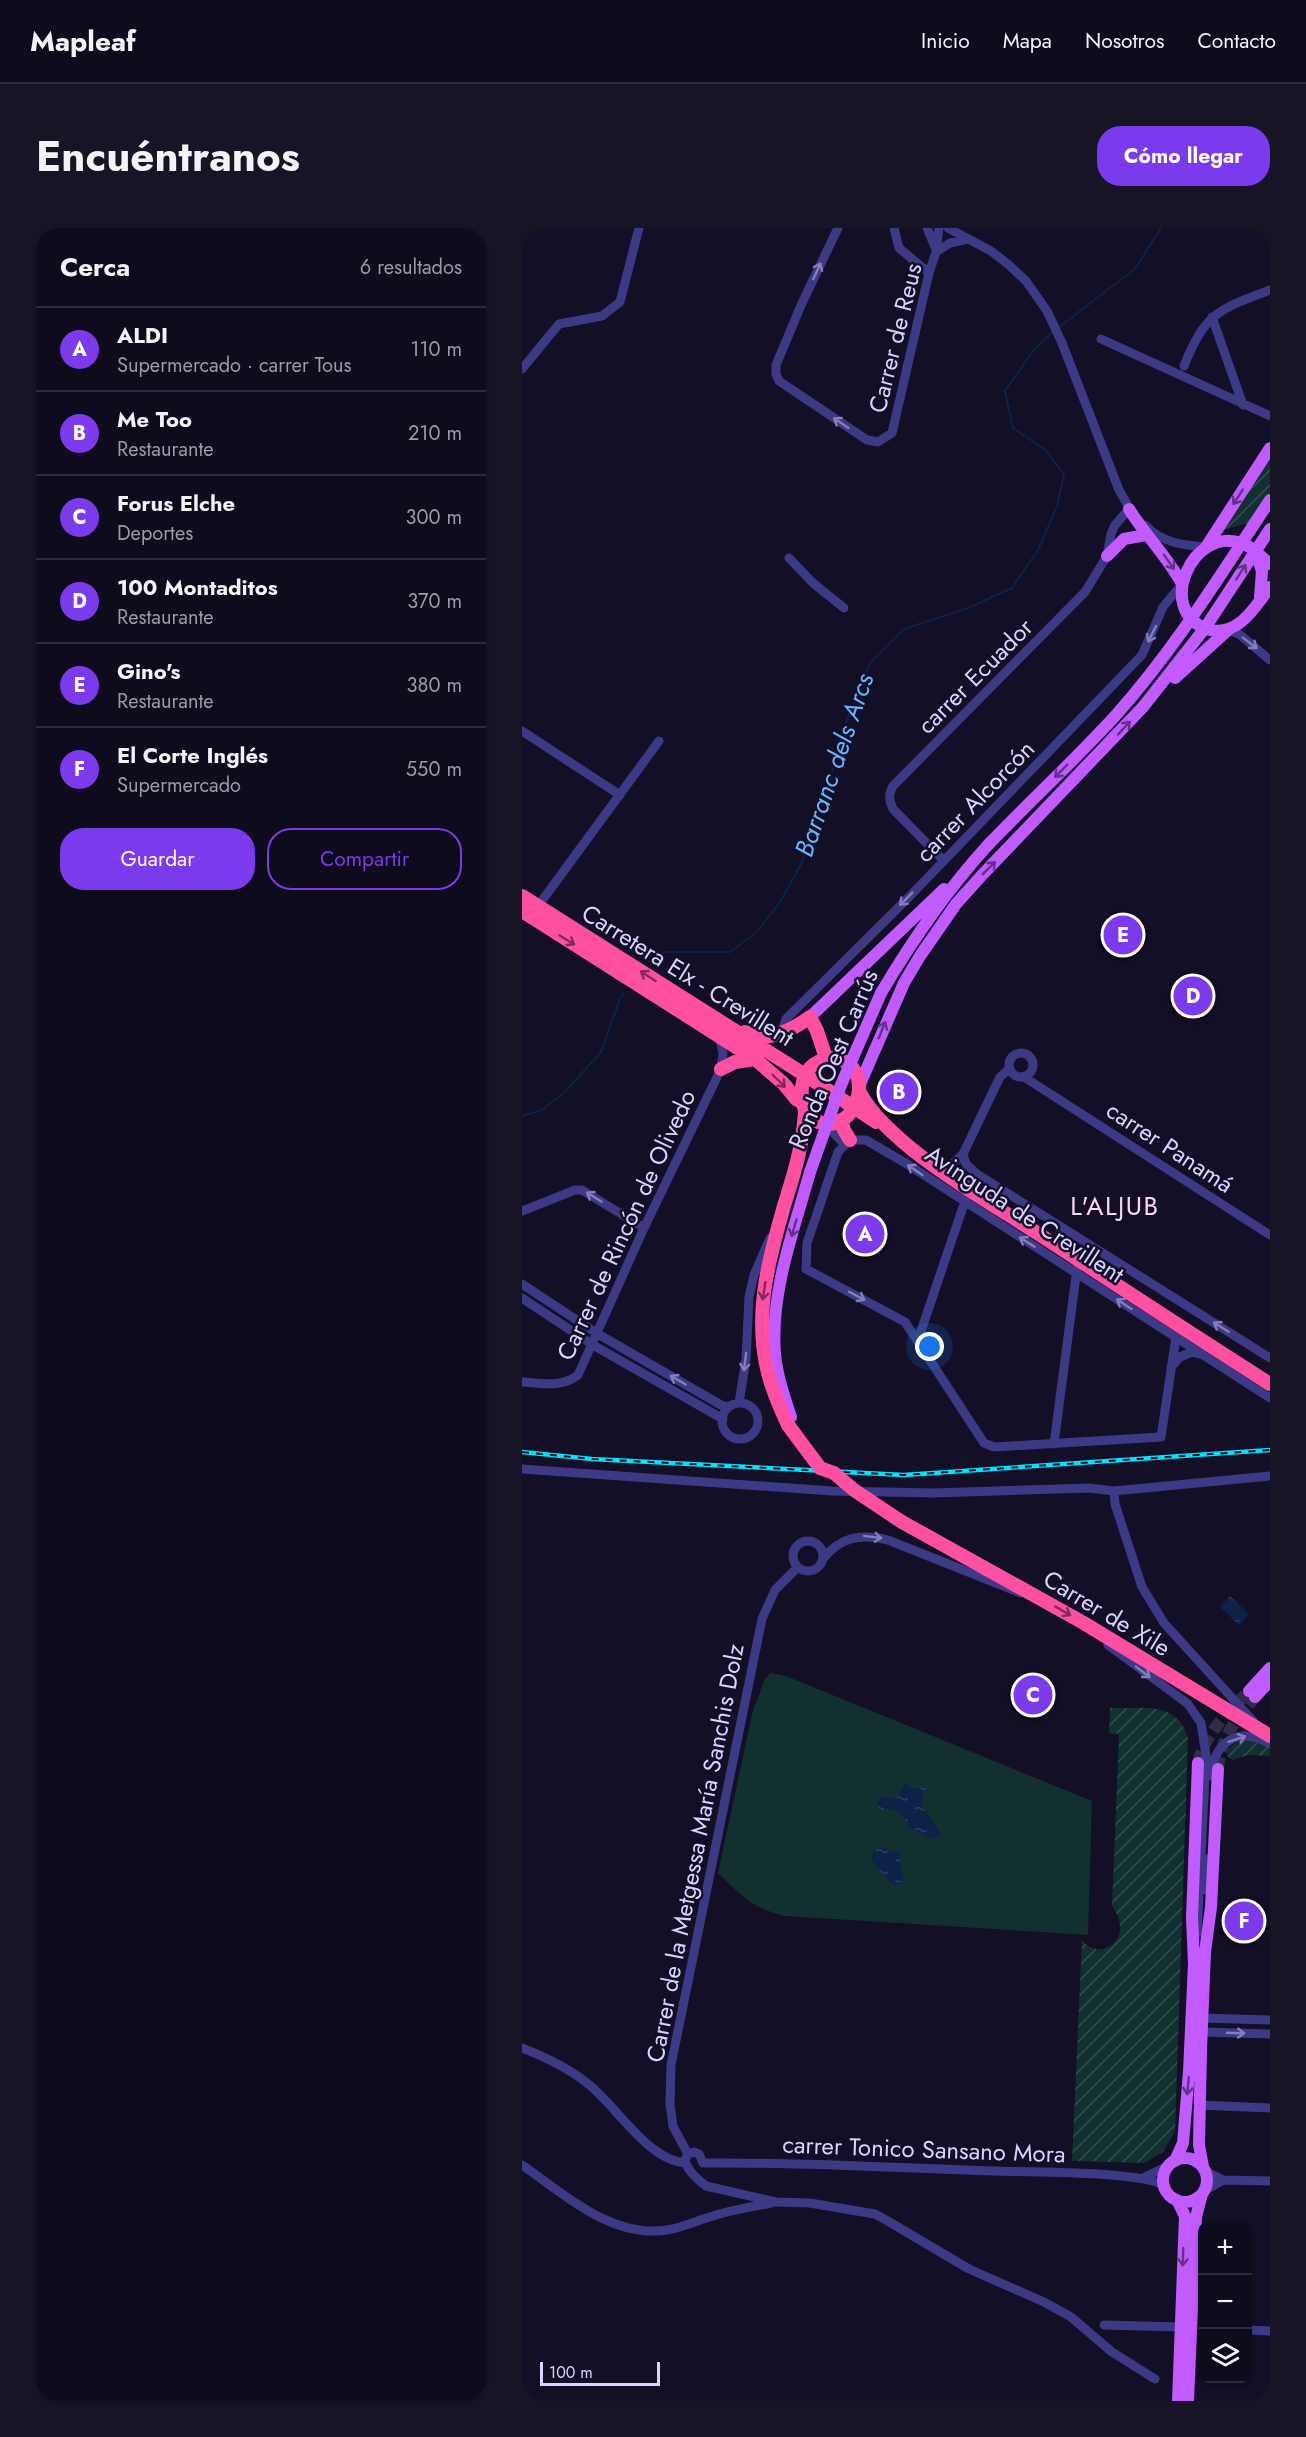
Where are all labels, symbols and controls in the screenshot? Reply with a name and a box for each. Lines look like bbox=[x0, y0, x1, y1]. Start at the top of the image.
text: Mapleaf bbox=[30, 21, 136, 62]
text: Inicio bbox=[921, 26, 970, 56]
text: Mapa bbox=[1003, 26, 1052, 56]
text: Nosotros bbox=[1085, 26, 1164, 56]
text: Contacto bbox=[1197, 26, 1276, 56]
text: Encuéntranos bbox=[36, 126, 300, 187]
button: Cómo llegar bbox=[1097, 126, 1270, 186]
text: Cerca bbox=[60, 248, 130, 286]
text: 6 resultados bbox=[360, 253, 462, 282]
street label: Carrer de Reus bbox=[859, 259, 931, 417]
one-way arrow bbox=[811, 262, 823, 280]
text: ALDI bbox=[117, 319, 168, 351]
text: A bbox=[72, 335, 87, 364]
text: 110 m bbox=[410, 335, 462, 364]
text: Supermercado · carrer Tous bbox=[117, 351, 352, 380]
text: Me Too bbox=[117, 403, 192, 435]
one-way arrow bbox=[833, 417, 850, 429]
text: B bbox=[73, 419, 86, 448]
text: 210 m bbox=[408, 419, 462, 448]
text: Restaurante bbox=[117, 435, 214, 464]
text: Forus Elche bbox=[117, 487, 235, 519]
one-way arrow bbox=[1232, 488, 1244, 505]
text: C bbox=[72, 503, 87, 532]
text: 300 m bbox=[405, 503, 462, 532]
text: Deportes bbox=[117, 519, 193, 548]
one-way arrow bbox=[1163, 554, 1175, 570]
one-way arrow bbox=[1235, 564, 1248, 581]
text: 100 Montaditos bbox=[117, 571, 278, 603]
text: D bbox=[72, 587, 87, 616]
text: 370 m bbox=[407, 587, 462, 616]
text: Restaurante bbox=[117, 603, 214, 632]
street label: carrer Ecuador bbox=[909, 610, 1041, 742]
one-way arrow bbox=[1146, 624, 1158, 642]
one-way arrow bbox=[1242, 637, 1258, 649]
text: Gino's bbox=[117, 655, 181, 687]
water label: Barranc dels Arcs bbox=[785, 667, 883, 862]
text: E bbox=[73, 671, 86, 700]
text: 380 m bbox=[407, 671, 462, 700]
text: Restaurante bbox=[117, 687, 214, 716]
one-way arrow bbox=[1117, 720, 1131, 735]
street label: carrer Alcorcón bbox=[908, 732, 1042, 870]
text: El Corte Inglés bbox=[117, 739, 268, 771]
text: F bbox=[74, 755, 85, 784]
text: 550 m bbox=[406, 755, 462, 784]
one-way arrow bbox=[1054, 764, 1069, 779]
text: Supermercado bbox=[117, 771, 241, 800]
button: Guardar bbox=[60, 828, 255, 890]
button: Compartir bbox=[267, 828, 462, 890]
one-way arrow bbox=[981, 861, 996, 876]
one-way arrow bbox=[899, 892, 914, 907]
street label: Carretera Elx - Crevillent bbox=[575, 895, 801, 1055]
pin: E bbox=[1104, 912, 1142, 958]
one-way arrow bbox=[559, 934, 576, 947]
street label: Ronda Oest Carrús bbox=[779, 964, 887, 1154]
one-way arrow bbox=[640, 970, 657, 982]
pin: D bbox=[1174, 974, 1212, 1018]
one-way arrow bbox=[877, 1021, 888, 1040]
pin: B bbox=[880, 1070, 919, 1114]
one-way arrow bbox=[771, 1073, 786, 1088]
street label: Carrer de Rincón de Olivedo bbox=[548, 1084, 704, 1366]
street label: carrer Panamá bbox=[1099, 1093, 1241, 1201]
street label: Avinguda de Crevillent bbox=[919, 1136, 1132, 1292]
one-way arrow bbox=[908, 1164, 924, 1176]
district label: L'ALJUB bbox=[1070, 1187, 1160, 1225]
one-way arrow bbox=[586, 1191, 603, 1203]
pin: A bbox=[846, 1212, 884, 1256]
one-way arrow bbox=[788, 1218, 799, 1237]
one-way arrow bbox=[1018, 1235, 1035, 1248]
one-way arrow bbox=[758, 1281, 769, 1301]
one-way arrow bbox=[848, 1291, 866, 1302]
one-way arrow bbox=[1117, 1298, 1133, 1310]
one-way arrow bbox=[1213, 1320, 1230, 1332]
your location bbox=[915, 1332, 944, 1361]
one-way arrow bbox=[740, 1352, 751, 1372]
one-way arrow bbox=[670, 1374, 687, 1386]
one-way arrow bbox=[863, 1532, 883, 1543]
street label: Carrer de Xile bbox=[1037, 1561, 1177, 1665]
one-way arrow bbox=[1053, 1606, 1071, 1617]
street label: Carrer de la Metgessa María Sanchis Dolz bbox=[637, 1641, 753, 2065]
one-way arrow bbox=[1135, 1665, 1151, 1678]
pin: C bbox=[1014, 1672, 1052, 1718]
one-way arrow bbox=[1227, 1733, 1246, 1744]
pin: F bbox=[1224, 1898, 1264, 1944]
one-way arrow bbox=[1225, 2027, 1245, 2039]
one-way arrow bbox=[1182, 2075, 1193, 2095]
street label: carrer Tonico Sansano Mora bbox=[782, 2127, 1066, 2171]
map controls bbox=[1198, 2221, 1252, 2383]
button: + bbox=[1198, 2221, 1252, 2275]
one-way arrow bbox=[1177, 2246, 1188, 2266]
button: − bbox=[1198, 2275, 1252, 2329]
button: layers bbox=[1198, 2329, 1252, 2383]
scale bar bbox=[540, 2359, 660, 2386]
text: 100 m bbox=[549, 2361, 593, 2384]

